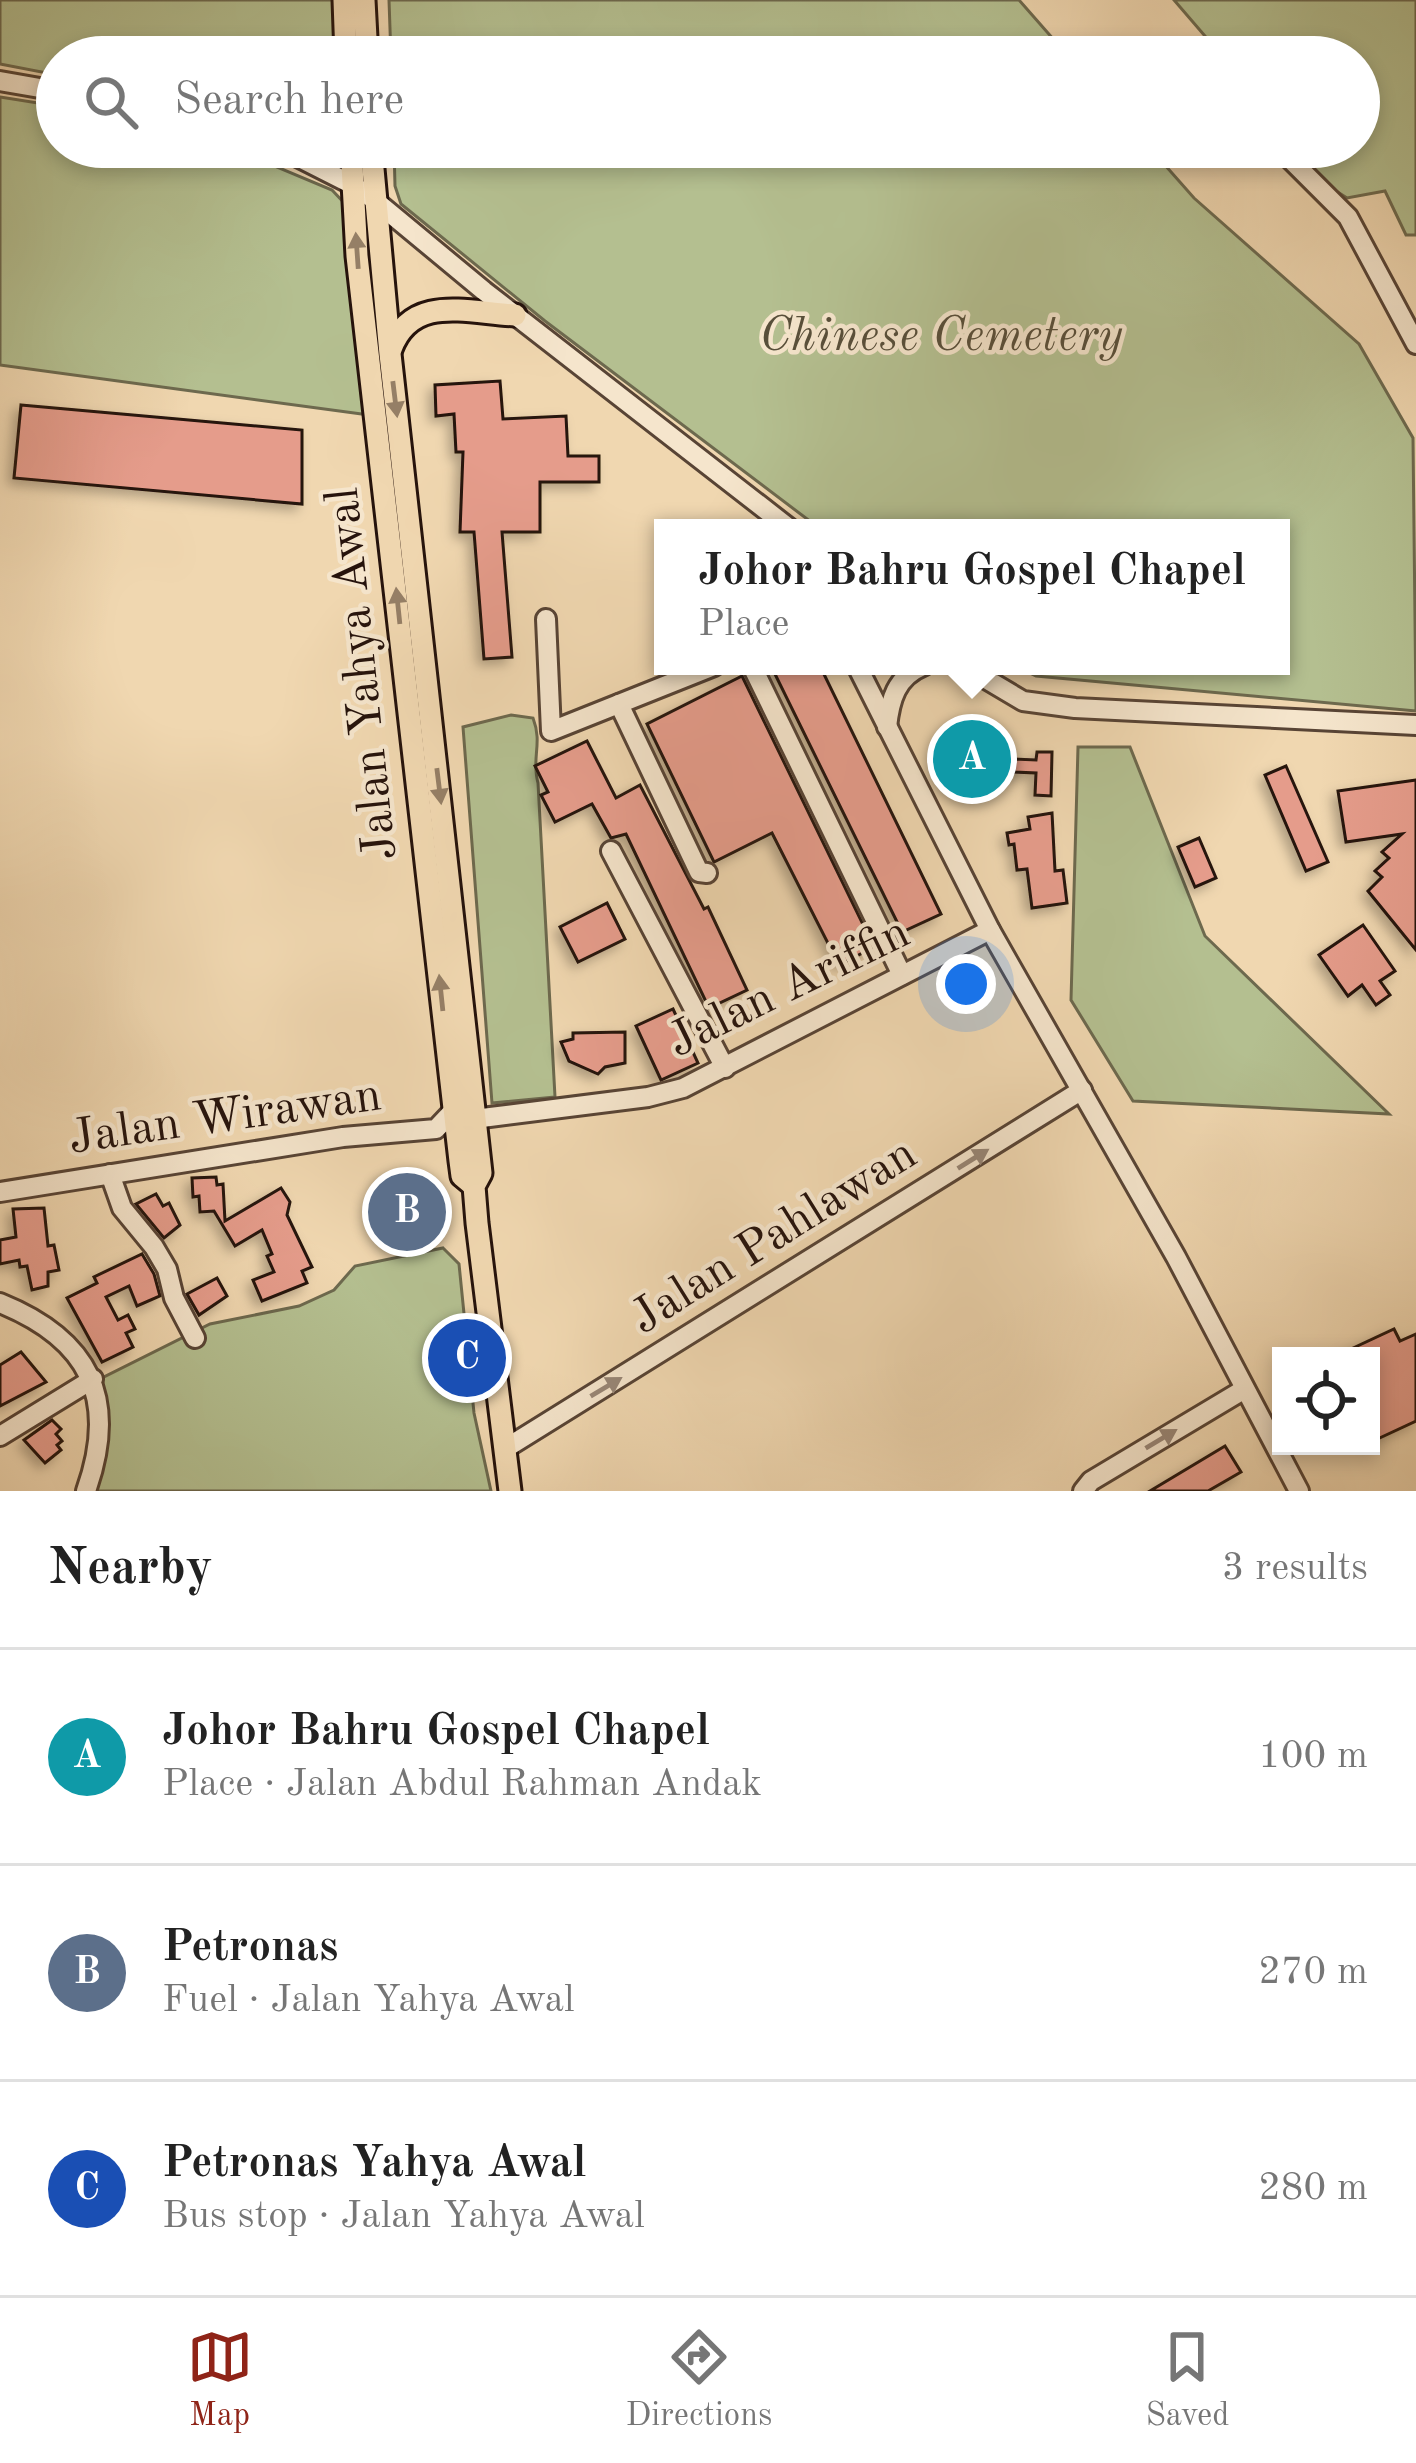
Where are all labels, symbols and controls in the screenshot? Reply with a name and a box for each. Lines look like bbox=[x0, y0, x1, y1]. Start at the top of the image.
search box bbox=[36, 36, 1380, 168]
icon: search bbox=[78, 69, 144, 135]
text: Search here bbox=[174, 79, 404, 124]
one-way arrow bbox=[348, 232, 367, 269]
park label: Chinese Cemetery bbox=[759, 313, 1123, 361]
one-way arrow bbox=[386, 381, 405, 418]
street label: Jalan Yahya Awal bbox=[320, 485, 406, 863]
popup bbox=[654, 519, 1290, 675]
text: Johor Bahru Gospel Chapel bbox=[698, 550, 1246, 595]
one-way arrow bbox=[388, 587, 407, 624]
text: Place bbox=[698, 605, 789, 644]
pin: A bbox=[933, 714, 1011, 804]
one-way arrow bbox=[430, 768, 449, 806]
street label: Jalan Ariffin bbox=[661, 909, 917, 1067]
your location bbox=[936, 954, 996, 1014]
one-way arrow bbox=[431, 974, 450, 1012]
street label: Jalan Wirawan bbox=[66, 1072, 384, 1164]
street label: Jalan Pahlawan bbox=[623, 1130, 925, 1344]
one-way arrow bbox=[956, 1149, 990, 1170]
pin: B bbox=[368, 1167, 446, 1257]
pin: C bbox=[428, 1313, 506, 1403]
map controls bbox=[1272, 1347, 1380, 1455]
button: locate bbox=[1272, 1347, 1380, 1455]
one-way arrow bbox=[589, 1377, 623, 1398]
one-way arrow bbox=[1144, 1429, 1178, 1450]
text: Nearby bbox=[48, 1544, 213, 1595]
text: 3 results bbox=[1222, 1549, 1368, 1588]
text: Johor Bahru Gospel Chapel bbox=[162, 1710, 710, 1755]
text: A bbox=[72, 1737, 102, 1776]
text: 100 m bbox=[1258, 1737, 1368, 1776]
text: Place · Jalan Abdul Rahman Andak bbox=[162, 1765, 762, 1804]
text: Petronas bbox=[162, 1926, 338, 1971]
text: B bbox=[73, 1953, 101, 1992]
text: 270 m bbox=[1258, 1953, 1368, 1992]
text: Fuel · Jalan Yahya Awal bbox=[162, 1981, 575, 2020]
text: Petronas Yahya Awal bbox=[162, 2142, 586, 2187]
text: C bbox=[74, 2169, 100, 2208]
text: 280 m bbox=[1258, 2169, 1368, 2208]
text: Bus stop · Jalan Yahya Awal bbox=[162, 2197, 645, 2236]
tab: Map bbox=[187, 2324, 253, 2437]
tab: Directions bbox=[626, 2324, 772, 2437]
tab: Saved bbox=[1145, 2324, 1229, 2437]

